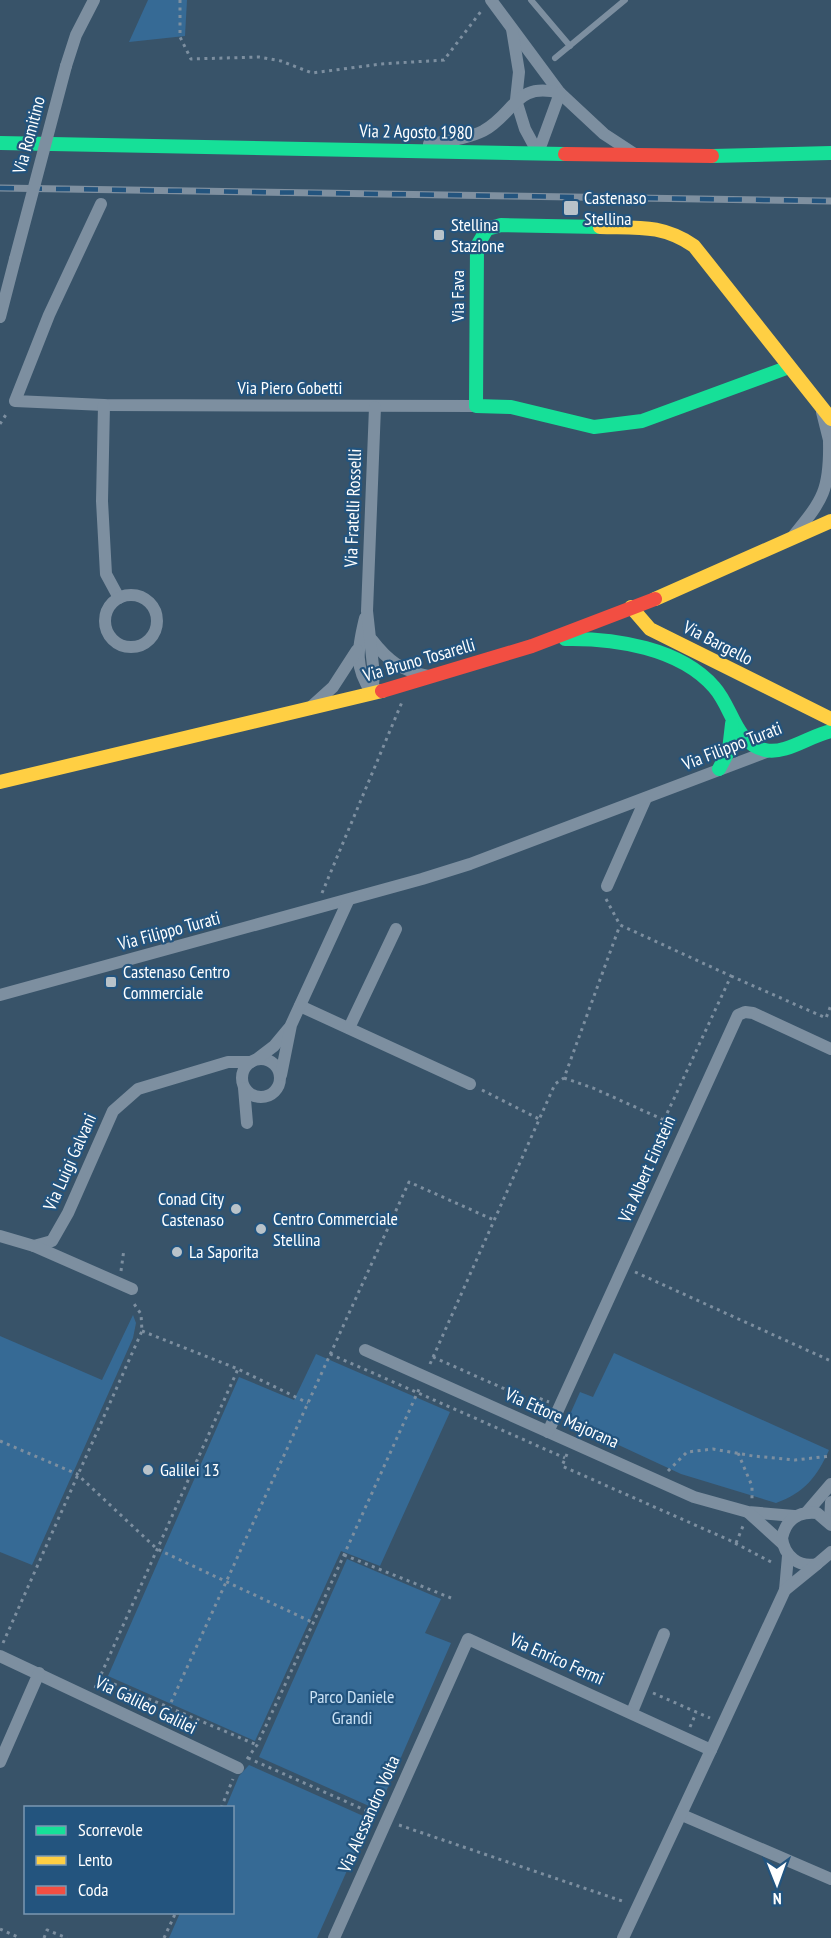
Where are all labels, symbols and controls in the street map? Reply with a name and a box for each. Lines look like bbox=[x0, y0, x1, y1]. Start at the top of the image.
street label: Via Romitino bbox=[7, 93, 50, 177]
street label: Via 2 Agosto 1980 bbox=[358, 119, 473, 144]
place label: Castenaso Stellina bbox=[584, 186, 647, 230]
marker: Castenaso Stellina bbox=[562, 199, 580, 217]
place label: Stellina Stazione bbox=[451, 213, 504, 257]
marker: Stellina Stazione bbox=[432, 228, 446, 242]
street label: Via Fava bbox=[446, 270, 469, 323]
street label: Via Piero Gobetti bbox=[237, 376, 342, 399]
street label: Via Fratelli Rosselli bbox=[339, 448, 366, 569]
street label: Via Bargello bbox=[679, 615, 757, 670]
street label: Via Bruno Tosarelli bbox=[359, 633, 478, 687]
street label: Via Filippo Turati bbox=[678, 716, 785, 775]
street label: Via Filippo Turati bbox=[114, 906, 222, 955]
place label: Castenaso Centro Commerciale bbox=[123, 960, 230, 1004]
marker: Castenaso Centro Commerciale bbox=[104, 975, 118, 989]
street label: Via Luigi Galvani bbox=[37, 1110, 101, 1215]
street label: Via Albert Einstein bbox=[612, 1112, 680, 1227]
place label: Conad City Castenaso bbox=[158, 1187, 224, 1231]
marker: Conad City Castenaso bbox=[229, 1202, 243, 1216]
place label: Centro Commerciale Stellina bbox=[273, 1207, 398, 1251]
marker: Centro Commerciale Stellina bbox=[254, 1222, 268, 1236]
place label: La Saporita bbox=[189, 1240, 259, 1263]
marker: La Saporita bbox=[170, 1245, 184, 1259]
street label: Via Ettore Majorana bbox=[501, 1382, 623, 1453]
place label: Galilei 13 bbox=[160, 1458, 220, 1481]
marker: Galilei 13 bbox=[141, 1463, 155, 1477]
street label: Via Enrico Fermi bbox=[506, 1627, 608, 1690]
street label: Via Galileo Galilei bbox=[91, 1670, 201, 1739]
park label: Parco Daniele Grandi bbox=[310, 1685, 394, 1729]
street label: Via Alessandro Volta bbox=[332, 1752, 405, 1877]
legend bbox=[24, 1806, 234, 1914]
text: Scorrevole bbox=[78, 1818, 143, 1841]
text: Lento bbox=[78, 1848, 113, 1871]
north arrow bbox=[747, 1854, 807, 1914]
text: Coda bbox=[78, 1878, 109, 1901]
text: N bbox=[773, 1889, 782, 1909]

